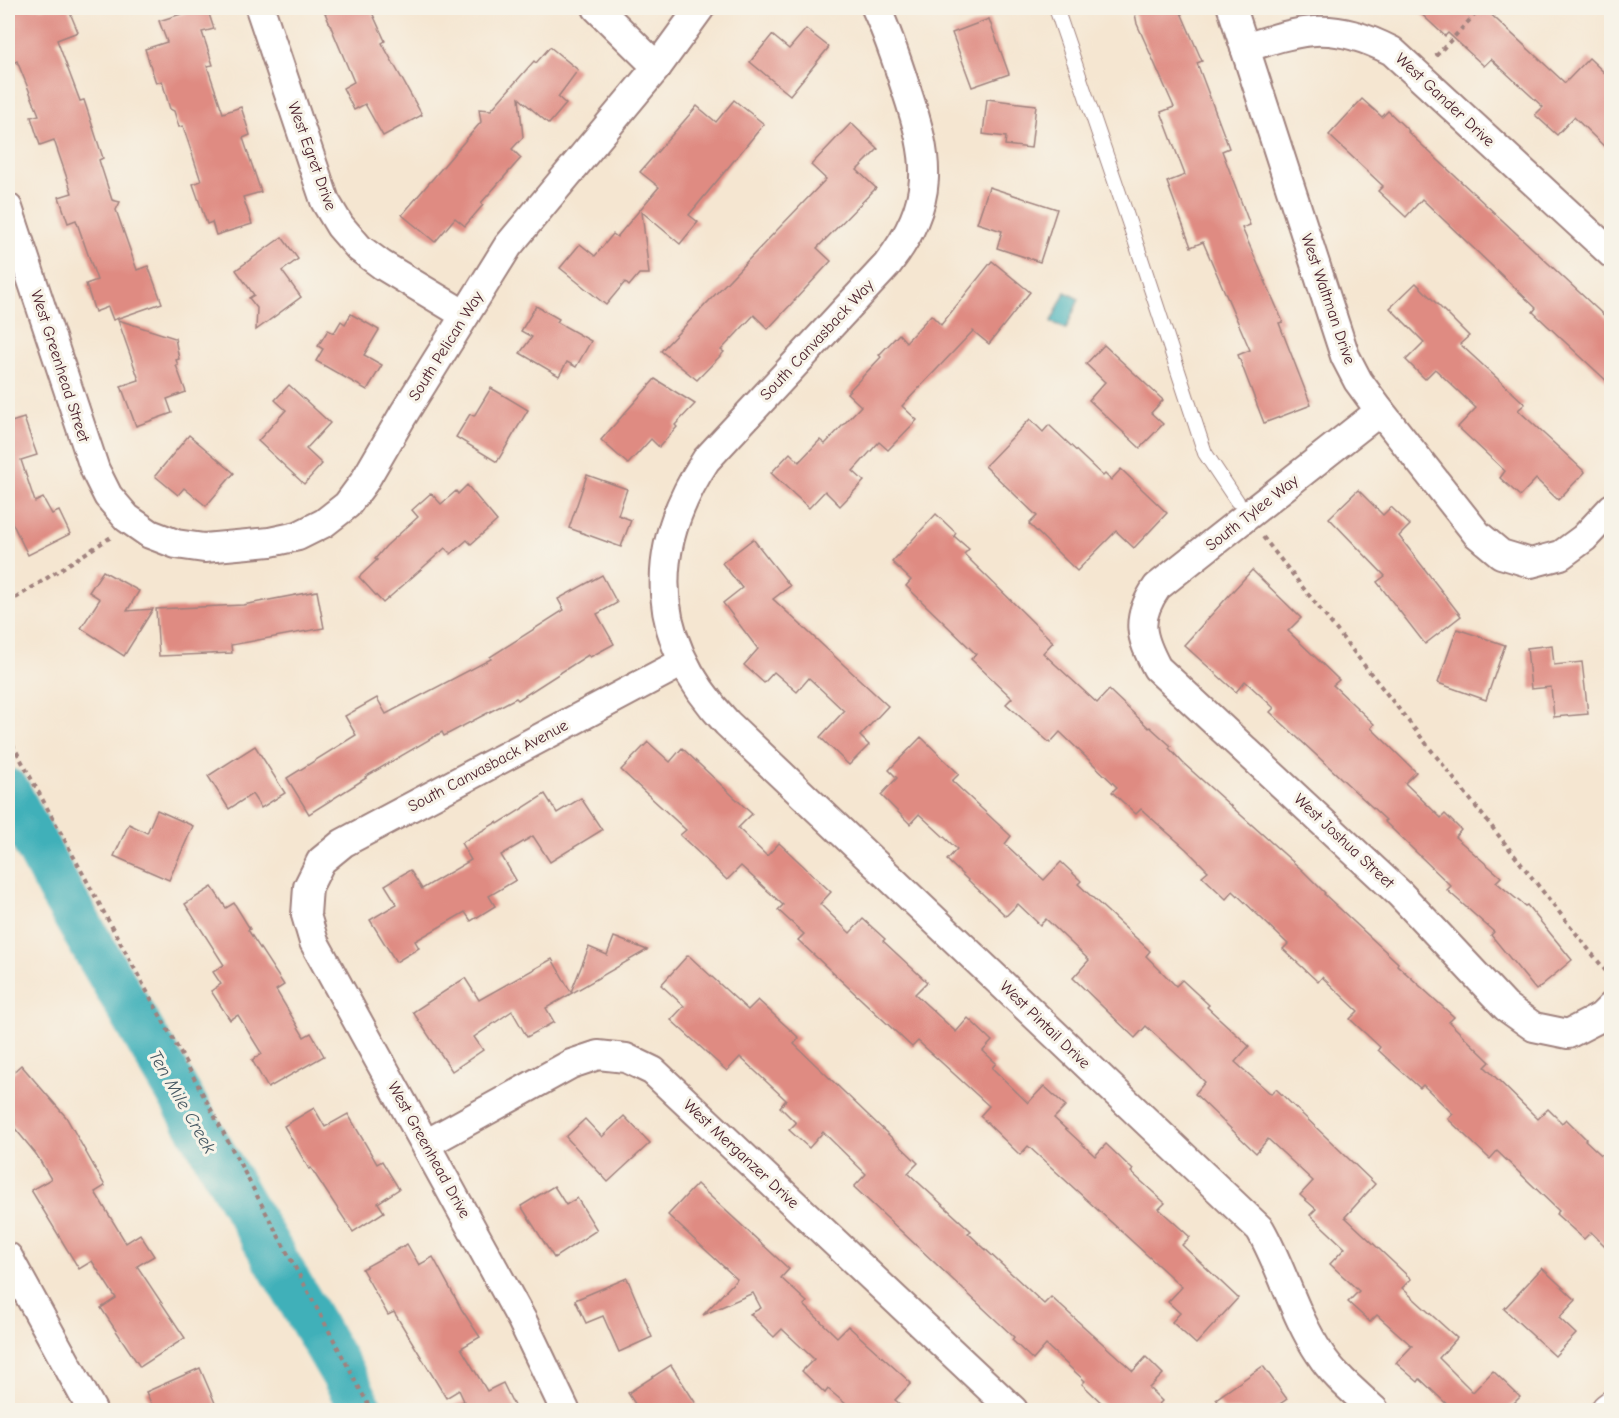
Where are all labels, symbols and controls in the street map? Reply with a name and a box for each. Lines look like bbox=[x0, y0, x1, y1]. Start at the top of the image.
street label: West Gander Drive bbox=[1392, 50, 1498, 150]
street label: West Egret Drive bbox=[284, 99, 340, 213]
street label: West Waltman Drive bbox=[1297, 231, 1359, 367]
street label: South Canvasback Way bbox=[757, 275, 878, 404]
street label: South Pelican Way bbox=[405, 287, 487, 404]
street label: West Greenhead Street bbox=[27, 288, 93, 445]
street label: South Tylee Way bbox=[1202, 471, 1303, 555]
street label: South Canvasback Avenue bbox=[405, 716, 571, 816]
street label: West Joshua Street bbox=[1290, 790, 1398, 892]
street label: West Pintail Drive bbox=[996, 978, 1094, 1072]
water label: Ten Mile Creek bbox=[144, 1047, 220, 1158]
street label: West Greenhead Drive bbox=[384, 1079, 474, 1221]
street label: West Merganzer Drive bbox=[680, 1096, 802, 1212]

